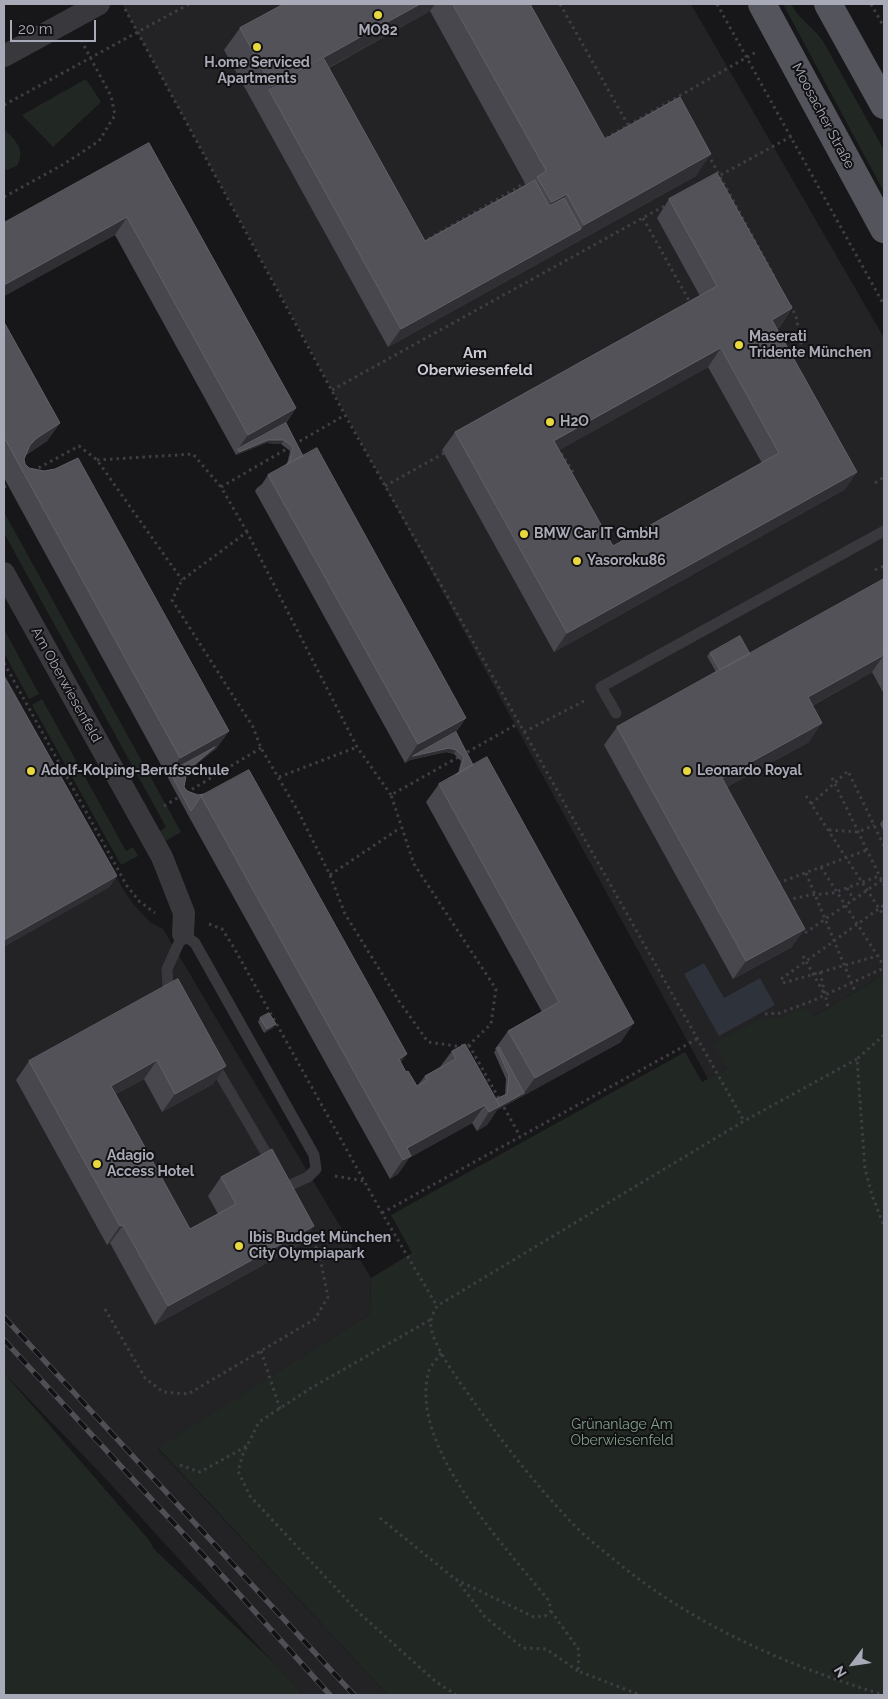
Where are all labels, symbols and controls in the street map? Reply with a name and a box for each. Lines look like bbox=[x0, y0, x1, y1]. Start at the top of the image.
marker: MO82 bbox=[372, 9, 384, 21]
scale bar bbox=[12, 10, 99, 42]
text: 20 m bbox=[18, 20, 53, 38]
place label: MO82 bbox=[358, 23, 398, 39]
marker: H.ome Serviced Apartments bbox=[251, 41, 263, 53]
place label: H.ome Serviced Apartments bbox=[204, 55, 310, 88]
street label: Moosacher Straße bbox=[788, 60, 858, 172]
place label: Maserati Tridente München bbox=[749, 329, 871, 362]
marker: Maserati Tridente München bbox=[733, 339, 745, 351]
district label: Am Oberwiesenfeld bbox=[417, 344, 533, 379]
place label: H2O bbox=[560, 414, 589, 430]
marker: H2O bbox=[544, 416, 556, 428]
place label: BMW Car IT GmbH bbox=[534, 526, 659, 542]
marker: BMW Car IT GmbH bbox=[518, 528, 530, 540]
place label: Yasoroku86 bbox=[587, 553, 666, 569]
marker: Yasoroku86 bbox=[571, 555, 583, 567]
street label: Am Oberwiesenfeld bbox=[27, 624, 105, 746]
place label: Adolf-Kolping-Berufsschule bbox=[41, 763, 229, 779]
place label: Leonardo Royal bbox=[697, 763, 802, 779]
marker: Adolf-Kolping-Berufsschule bbox=[25, 765, 37, 777]
marker: Leonardo Royal bbox=[681, 765, 693, 777]
place label: Adagio Access Hotel bbox=[107, 1148, 194, 1180]
marker: Adagio Access Hotel bbox=[91, 1158, 103, 1170]
place label: Ibis Budget München City Olympiapark bbox=[249, 1230, 391, 1262]
marker: Ibis Budget München City Olympiapark bbox=[233, 1240, 245, 1252]
park label: Grünanlage Am Oberwiesenfeld bbox=[570, 1417, 674, 1450]
north arrow bbox=[828, 1639, 878, 1689]
text: N bbox=[831, 1663, 850, 1680]

